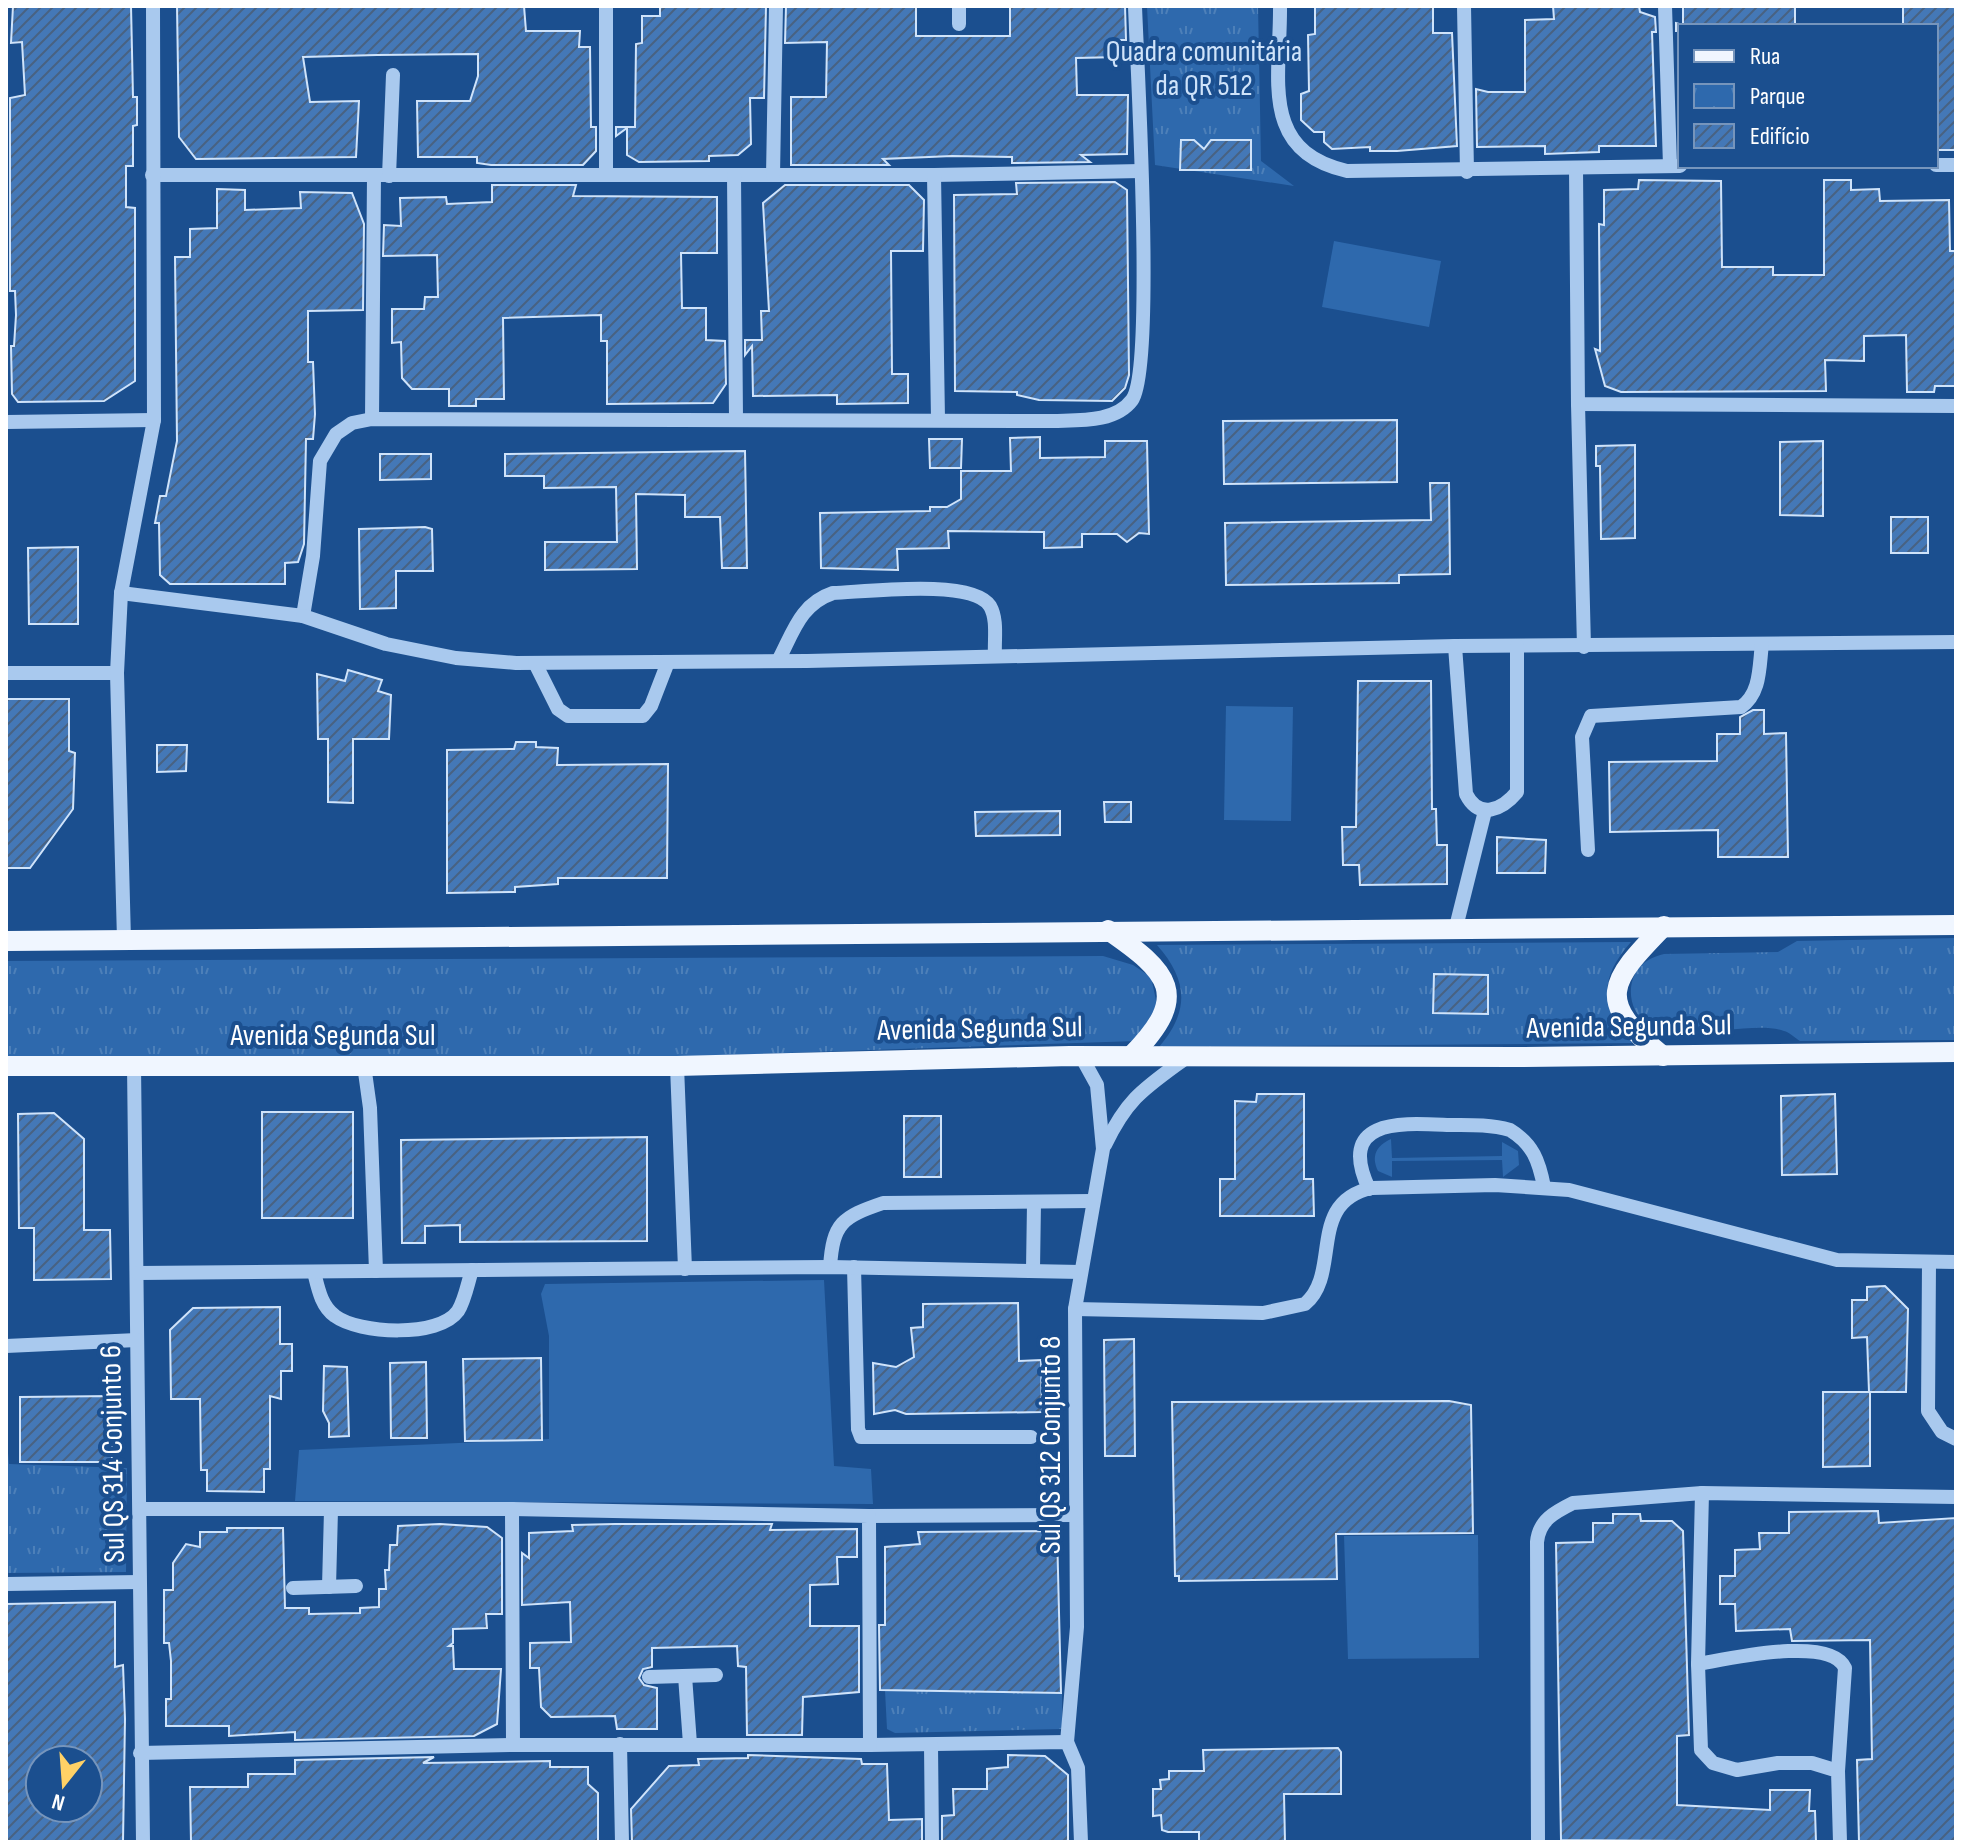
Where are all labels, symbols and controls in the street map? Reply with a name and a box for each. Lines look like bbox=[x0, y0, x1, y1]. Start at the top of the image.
legend bbox=[1678, 24, 1938, 168]
park label: Quadra comunitária da QR 512 bbox=[1106, 34, 1302, 104]
text: Rua bbox=[1750, 42, 1780, 71]
text: Parque bbox=[1750, 82, 1805, 111]
text: Edifício bbox=[1750, 122, 1810, 151]
street label: Avenida Segunda Sul bbox=[1525, 1007, 1732, 1047]
street label: Avenida Segunda Sul bbox=[876, 1009, 1083, 1049]
street label: Avenida Segunda Sul bbox=[229, 1018, 436, 1054]
street label: Sul QS 312 Conjunto 8 bbox=[1033, 1336, 1069, 1554]
street label: Sul QS 314 Conjunto 6 bbox=[93, 1345, 133, 1563]
north arrow bbox=[24, 1744, 104, 1824]
text: N bbox=[49, 1787, 68, 1816]

